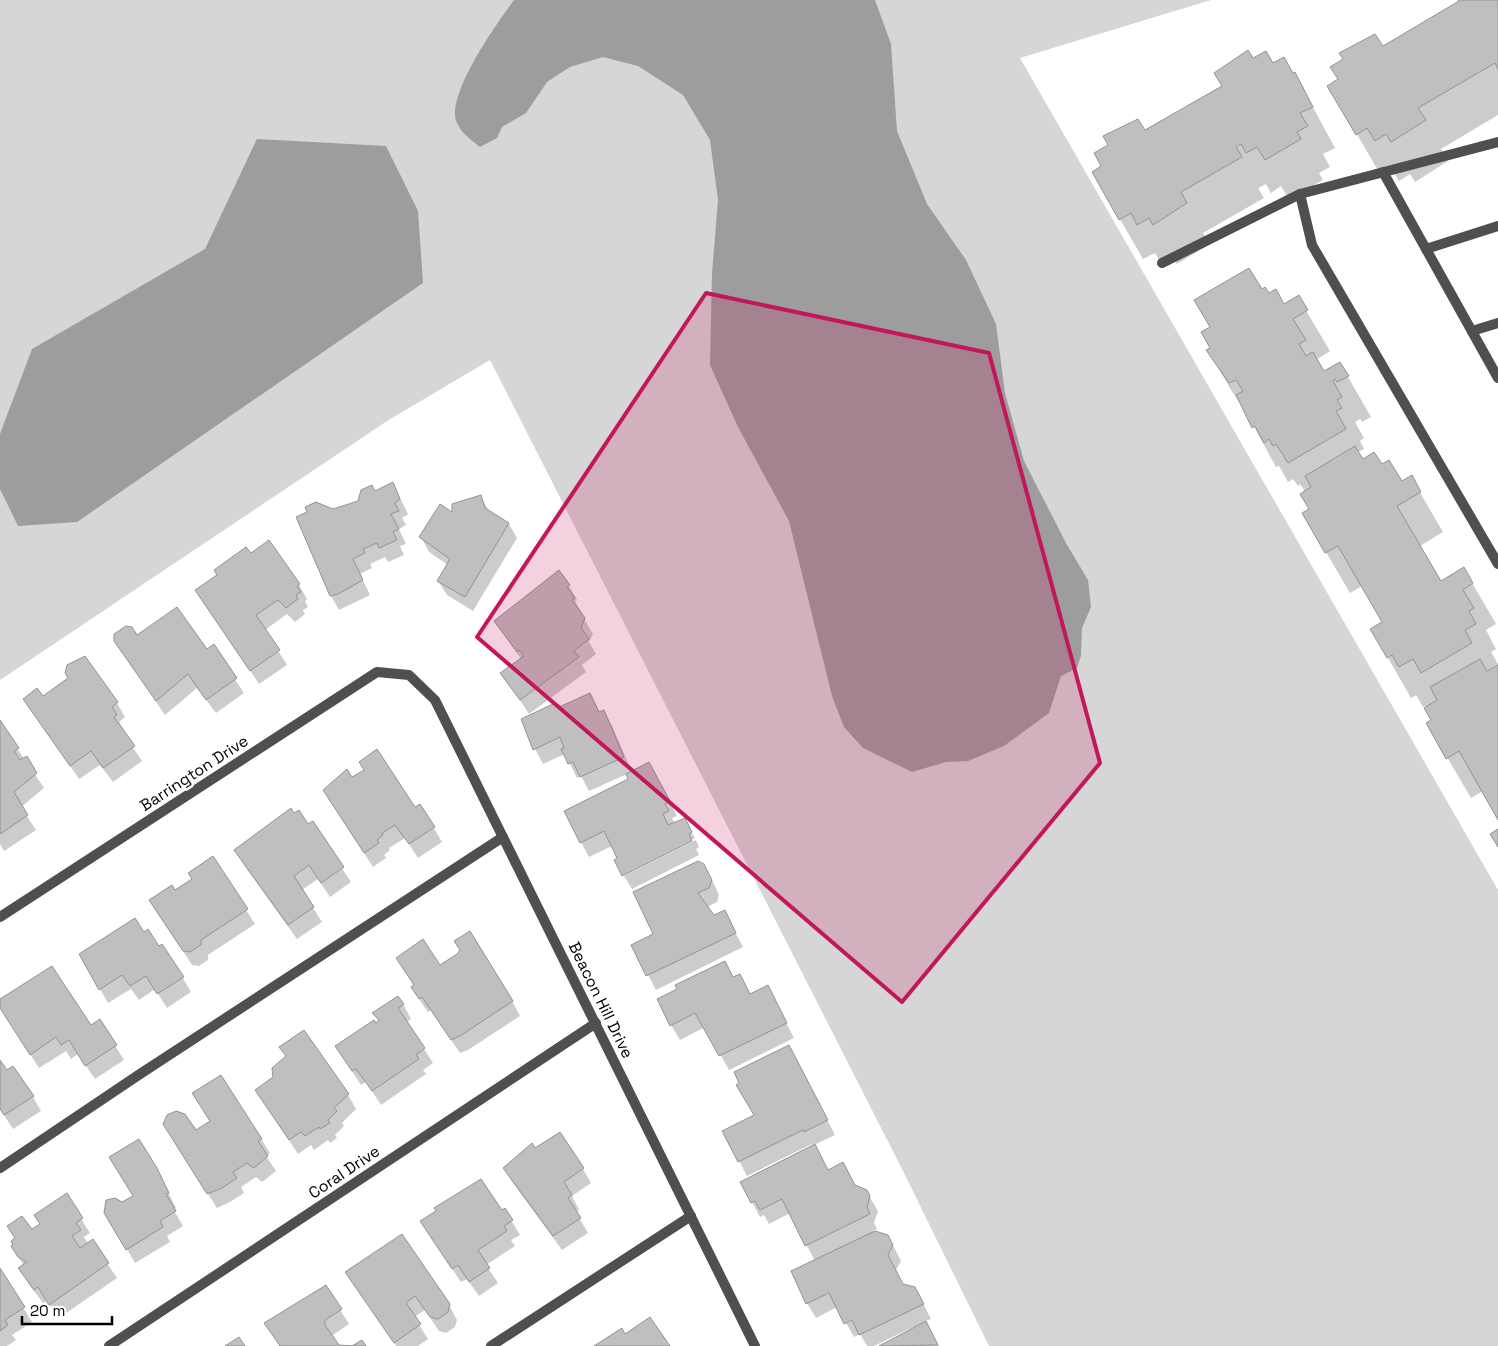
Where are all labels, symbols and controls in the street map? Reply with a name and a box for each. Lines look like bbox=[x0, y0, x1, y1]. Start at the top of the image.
street label: Barrington Drive bbox=[136, 730, 252, 816]
street label: Beacon Hill Drive bbox=[564, 938, 638, 1062]
street label: Coral Drive bbox=[304, 1141, 384, 1203]
scale bar bbox=[22, 1294, 112, 1326]
text: 20 m bbox=[30, 1301, 65, 1320]

